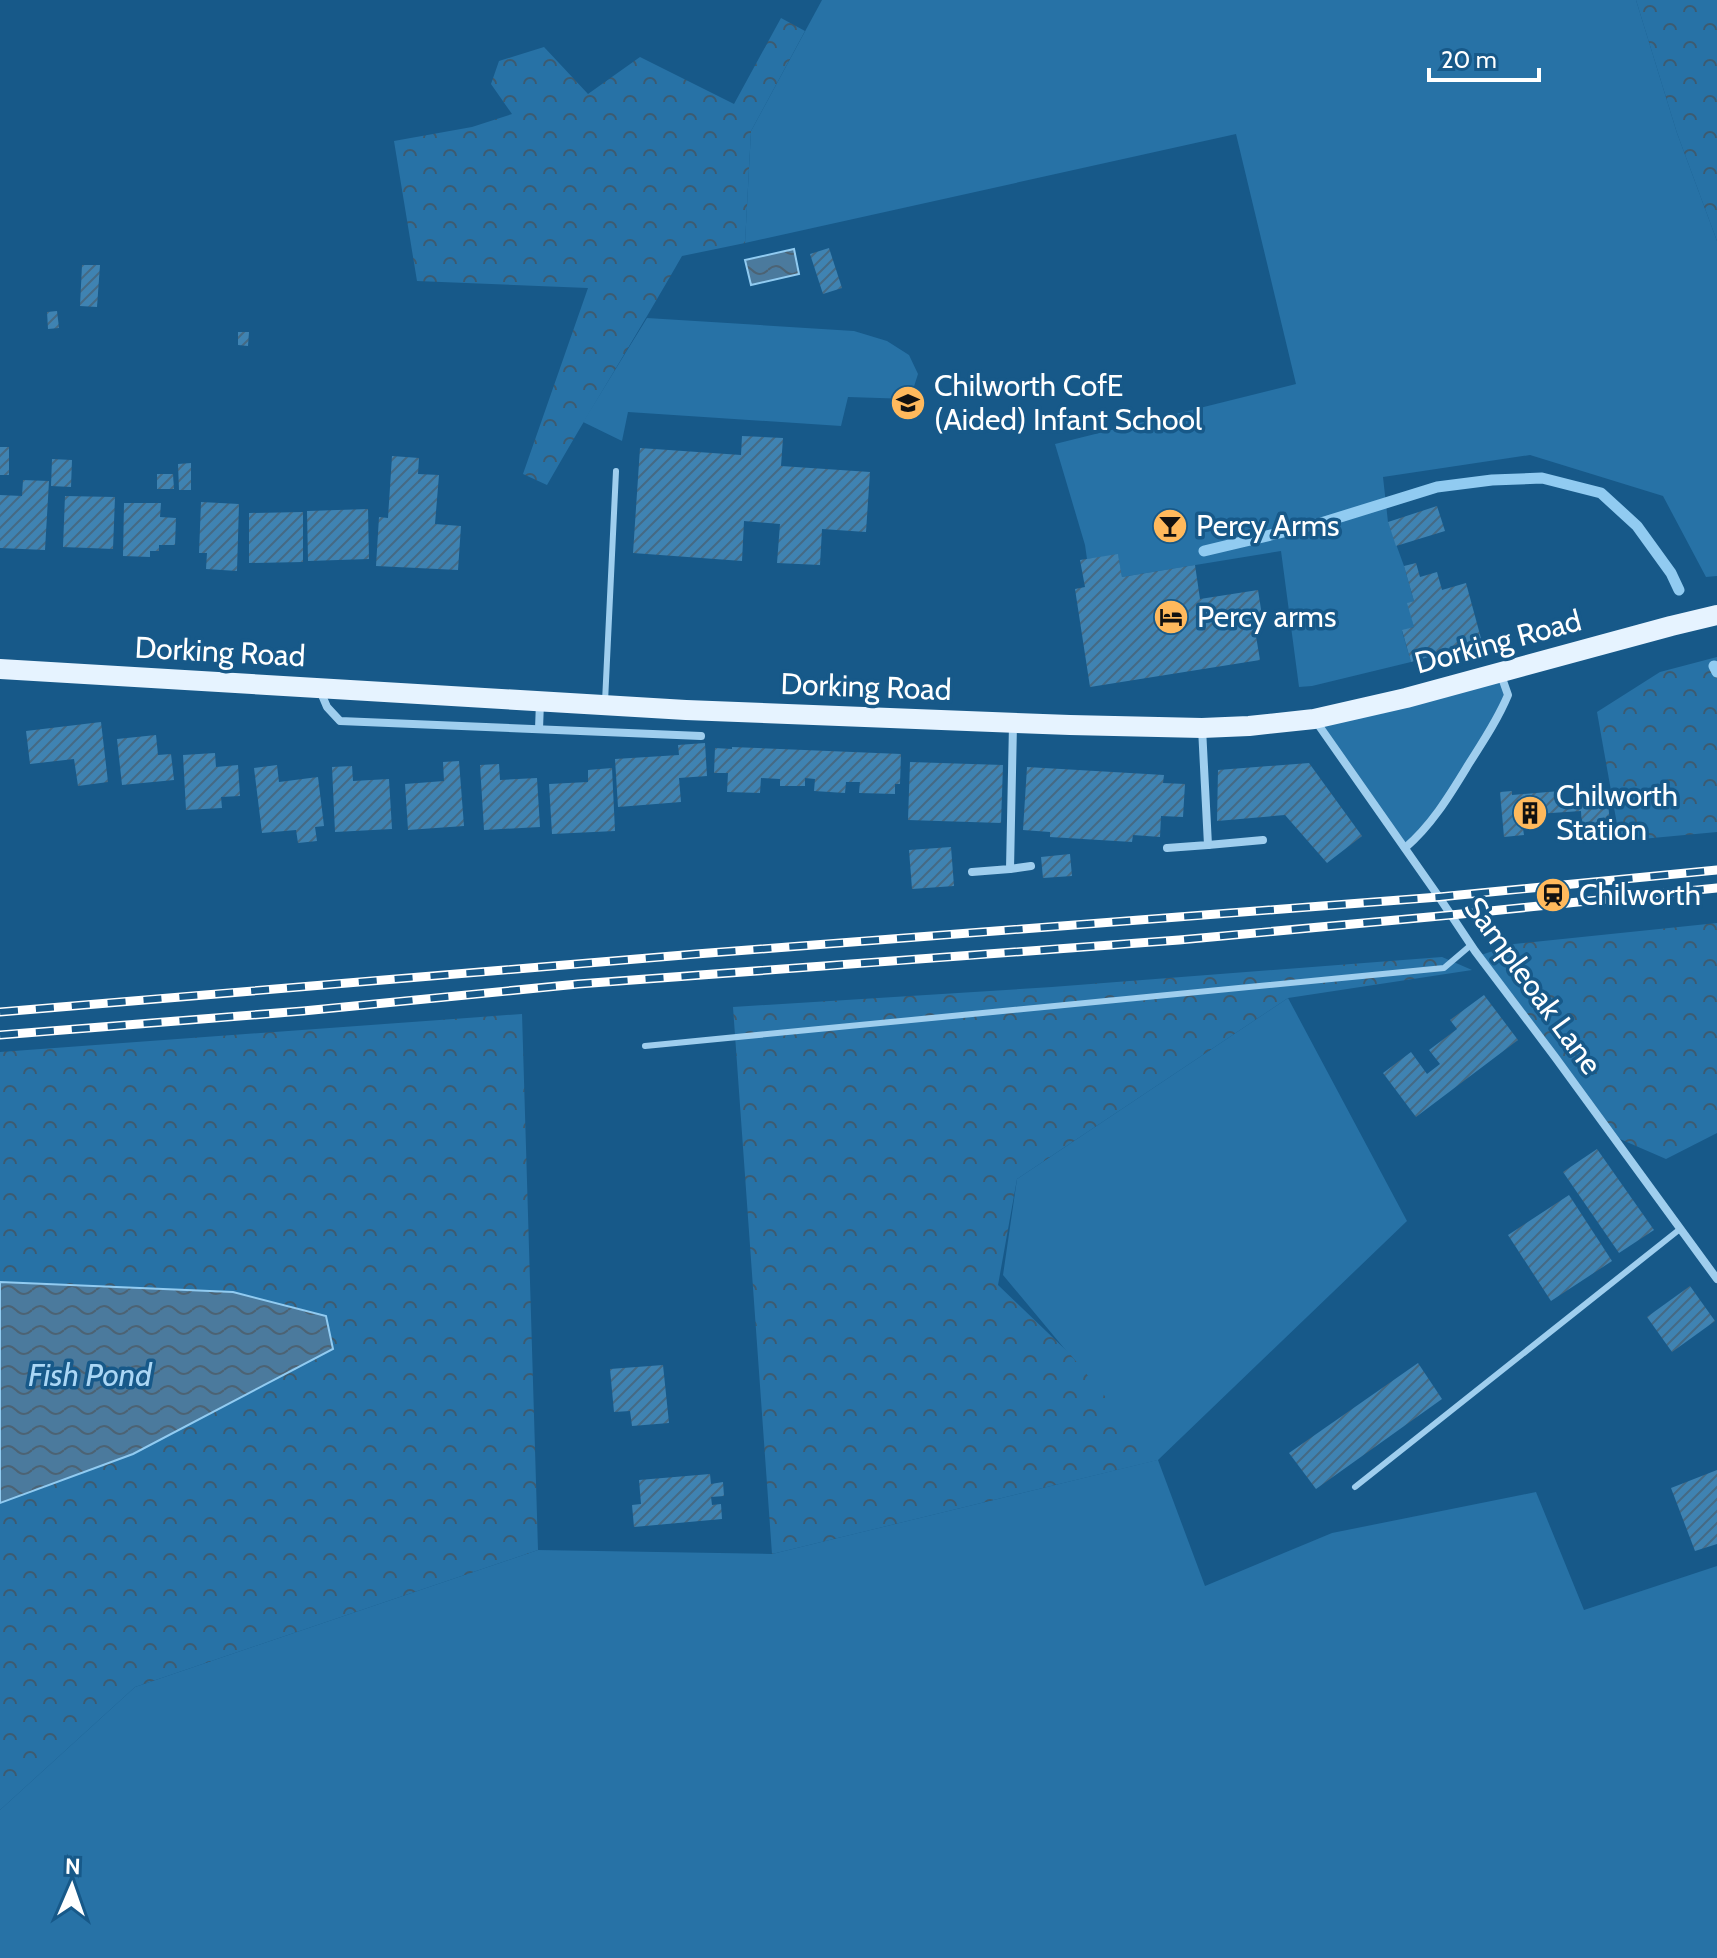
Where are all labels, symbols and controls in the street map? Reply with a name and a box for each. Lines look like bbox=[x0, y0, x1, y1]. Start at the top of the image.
scale bar bbox=[1429, 32, 1539, 82]
text: 20 m bbox=[1441, 45, 1497, 74]
place label: Chilworth CofE (Aided) Infant School bbox=[934, 367, 1202, 438]
school or university icon: Chilworth CofE (Aided) Infant School bbox=[889, 384, 927, 422]
bar icon: Percy Arms bbox=[1151, 507, 1189, 545]
place label: Percy Arms bbox=[1196, 507, 1339, 544]
hotel icon: Percy arms bbox=[1152, 598, 1190, 636]
place label: Percy arms bbox=[1197, 598, 1336, 635]
street label: Dorking Road bbox=[1411, 602, 1585, 682]
street label: Dorking Road bbox=[134, 629, 306, 674]
street label: Dorking Road bbox=[780, 665, 952, 708]
place label: Chilworth Station bbox=[1556, 777, 1678, 848]
building icon: Chilworth Station bbox=[1511, 794, 1549, 832]
station icon: Chilworth bbox=[1534, 876, 1572, 914]
place label: Chilworth bbox=[1579, 876, 1701, 913]
street label: Sampleoak Lane bbox=[1457, 890, 1610, 1081]
water label: Fish Pond bbox=[28, 1355, 153, 1394]
north arrow bbox=[32, 1846, 112, 1926]
text: N bbox=[64, 1853, 81, 1880]

